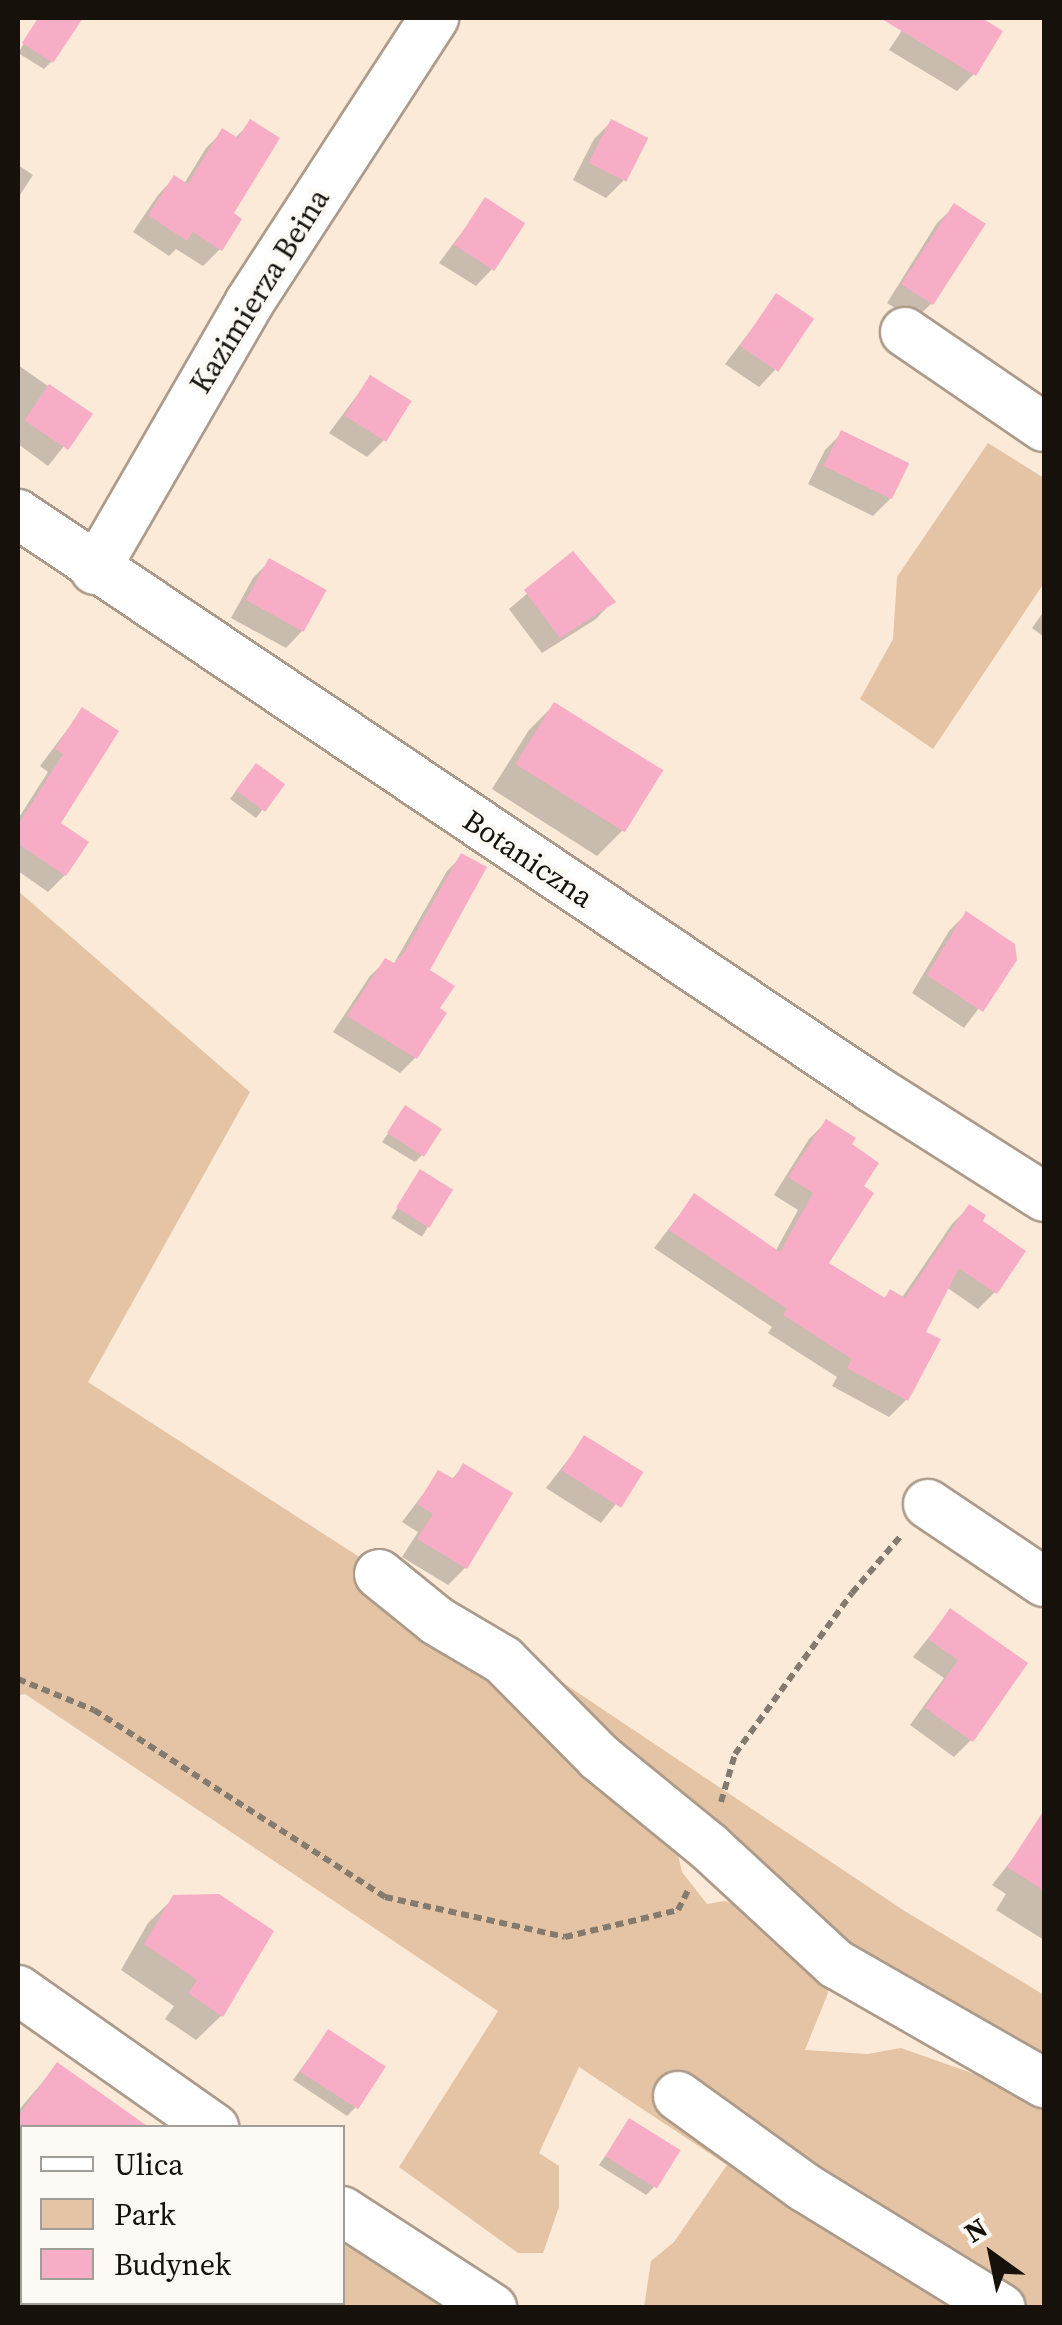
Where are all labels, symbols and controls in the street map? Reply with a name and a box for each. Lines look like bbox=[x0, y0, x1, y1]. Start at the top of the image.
street label: Kazimierza Beina bbox=[183, 182, 337, 400]
street label: Botaniczna bbox=[456, 802, 600, 916]
legend bbox=[20, 2125, 345, 2305]
text: Ulica bbox=[114, 2144, 184, 2185]
text: Park bbox=[114, 2194, 176, 2235]
north arrow bbox=[942, 2205, 1042, 2305]
text: N bbox=[957, 2208, 995, 2251]
text: Budynek bbox=[114, 2244, 231, 2285]

